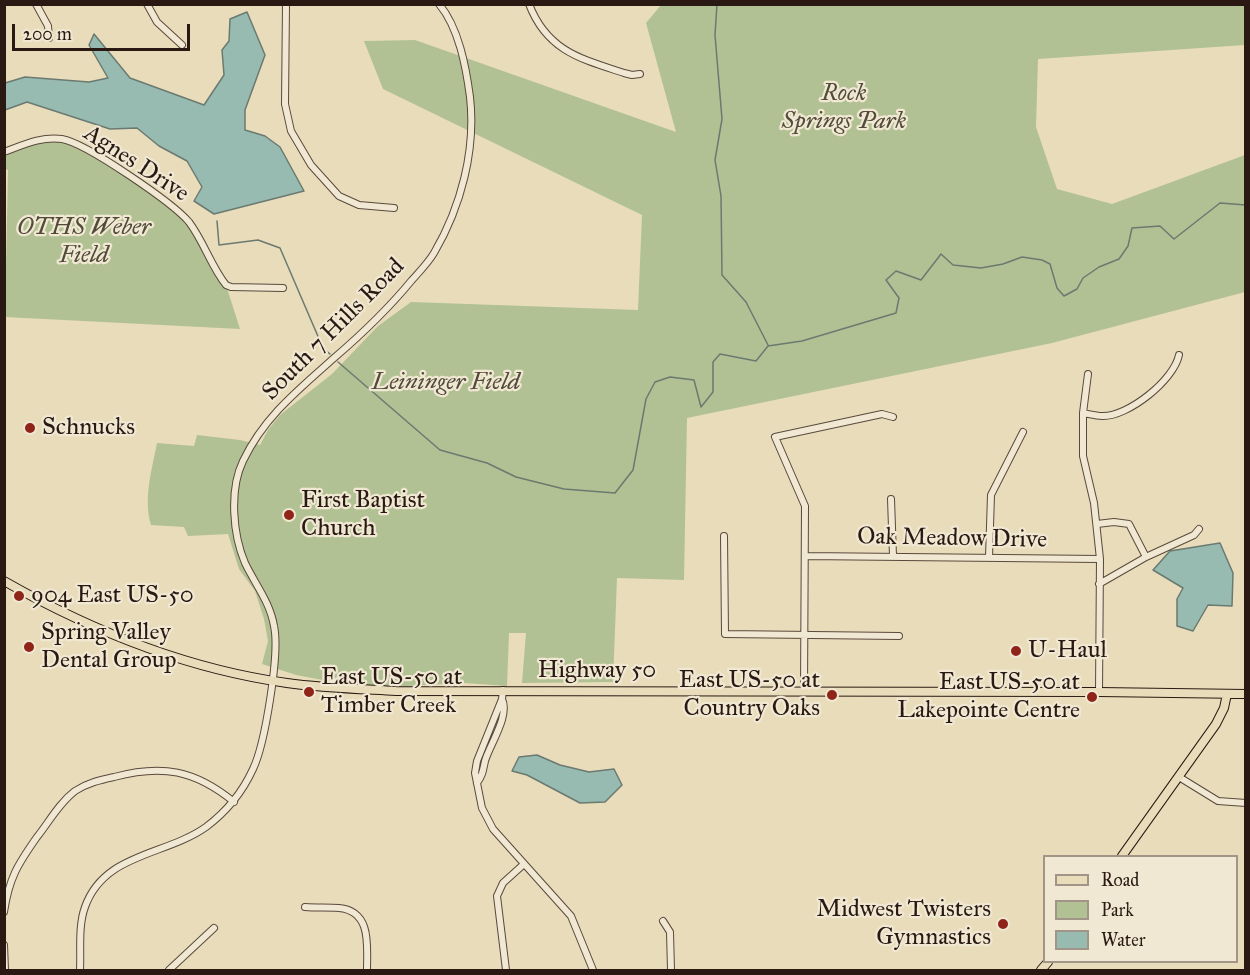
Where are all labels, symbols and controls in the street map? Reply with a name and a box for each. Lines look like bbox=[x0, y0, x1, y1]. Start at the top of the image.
scale bar bbox=[15, 12, 194, 50]
text: 200 m bbox=[23, 23, 72, 45]
park label: Rock Springs Park bbox=[782, 80, 906, 136]
street label: Agnes Drive bbox=[78, 119, 194, 209]
park label: OTHS Weber Field bbox=[17, 214, 151, 270]
street label: South 7 Hills Road bbox=[257, 253, 411, 407]
park label: Leininger Field bbox=[372, 369, 520, 397]
place label: Schnucks bbox=[42, 414, 135, 442]
marker: Schnucks bbox=[23, 421, 37, 435]
place label: First Baptist Church bbox=[301, 487, 425, 543]
marker: First Baptist Church bbox=[282, 508, 296, 522]
street label: Oak Meadow Drive bbox=[857, 523, 1047, 555]
place label: 904 East US-50 bbox=[31, 582, 194, 610]
marker: 904 East US-50 bbox=[12, 589, 26, 603]
place label: Spring Valley Dental Group bbox=[41, 619, 177, 675]
place label: U-Haul bbox=[1028, 637, 1107, 665]
marker: Spring Valley Dental Group bbox=[22, 640, 36, 654]
marker: U-Haul bbox=[1009, 644, 1023, 658]
street label: Highway 50 bbox=[538, 657, 656, 685]
place label: East US-50 at Timber Creek bbox=[321, 664, 462, 720]
place label: East US-50 at Country Oaks bbox=[679, 667, 820, 723]
place label: East US-50 at Lakepointe Centre bbox=[897, 669, 1080, 725]
marker: East US-50 at Timber Creek bbox=[302, 685, 316, 699]
marker: East US-50 at Country Oaks bbox=[825, 688, 839, 702]
marker: East US-50 at Lakepointe Centre bbox=[1085, 690, 1099, 704]
legend bbox=[1043, 855, 1238, 963]
text: Road bbox=[1101, 869, 1139, 891]
place label: Midwest Twisters Gymnastics bbox=[816, 896, 991, 952]
text: Park bbox=[1101, 899, 1134, 921]
marker: Midwest Twisters Gymnastics bbox=[996, 917, 1010, 931]
text: Water bbox=[1101, 929, 1145, 951]

